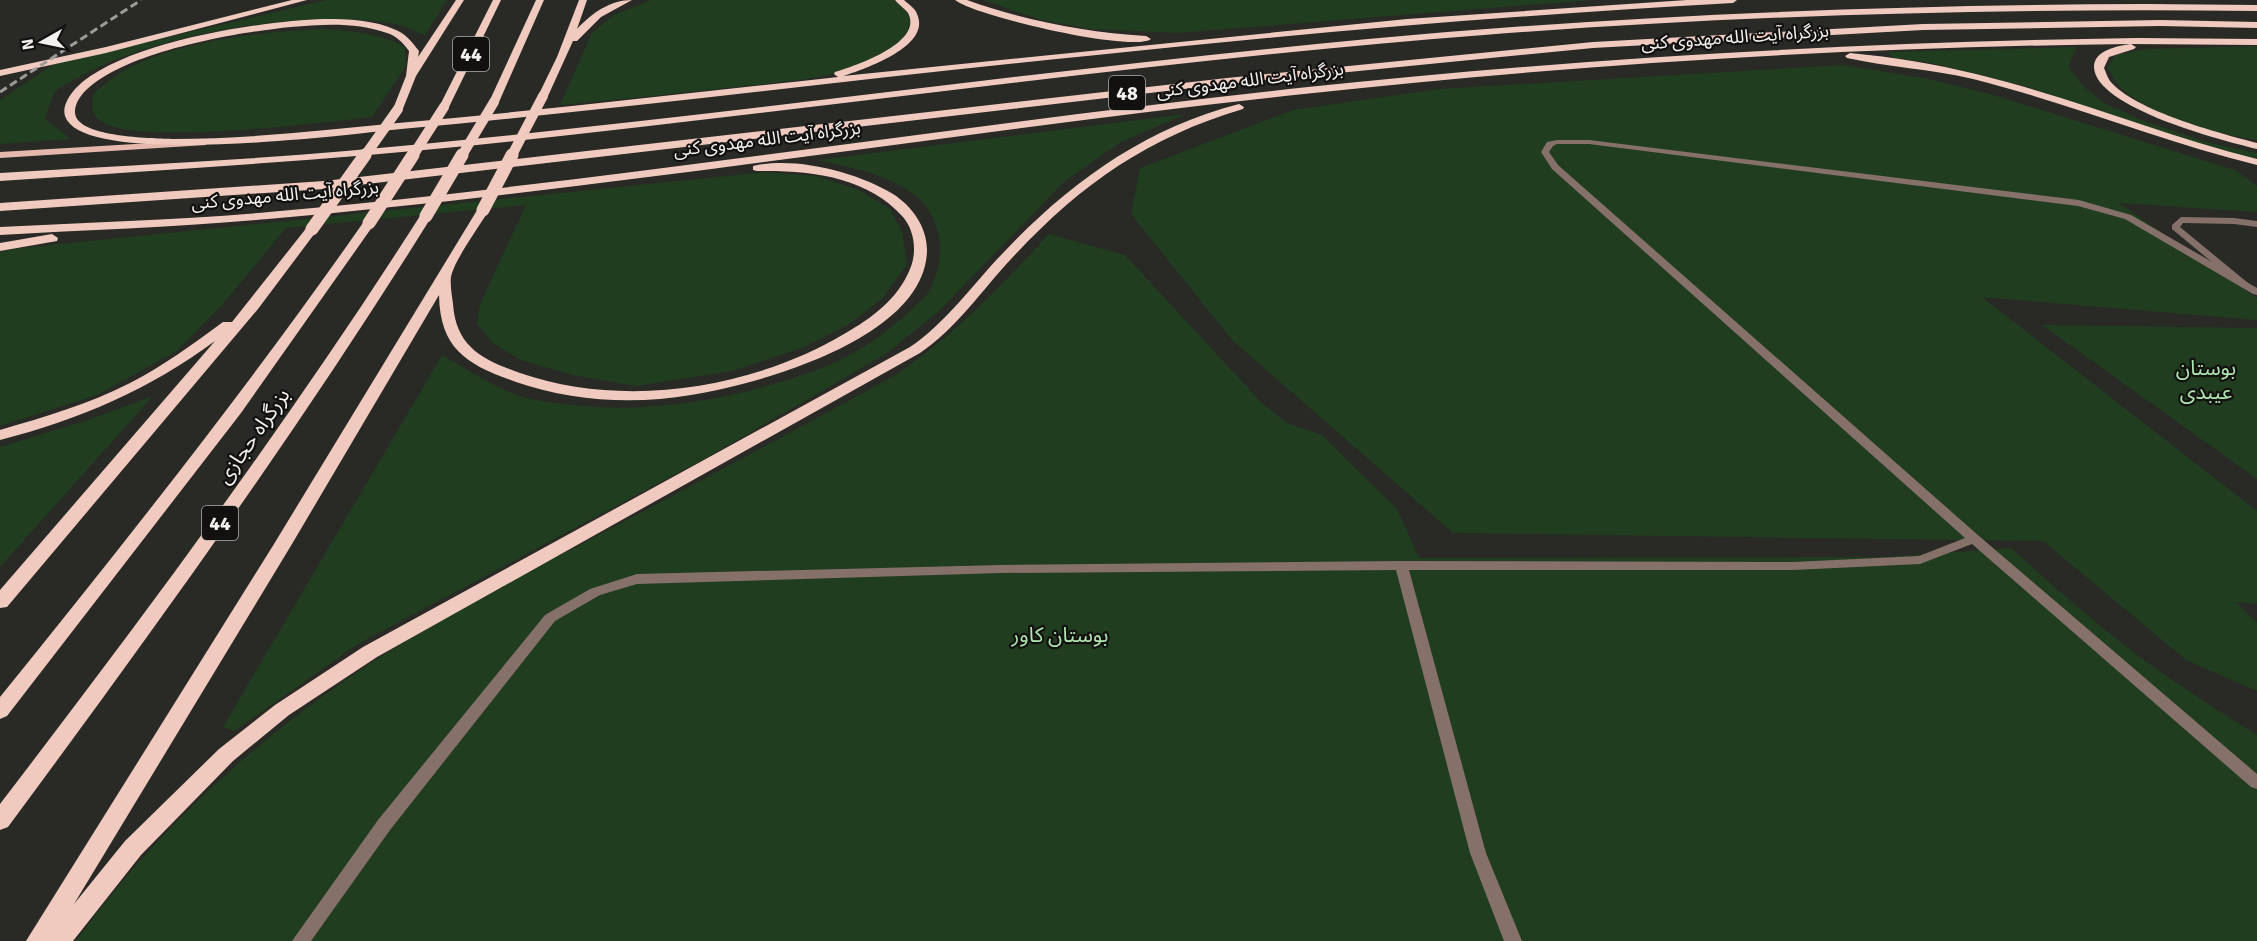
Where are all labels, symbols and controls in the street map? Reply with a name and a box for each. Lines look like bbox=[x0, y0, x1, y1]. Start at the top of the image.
north arrow bbox=[12, 12, 72, 72]
street label: بزرگراه آیت الله مهدوی کنی bbox=[1640, 19, 1830, 55]
text: N bbox=[17, 37, 39, 51]
road number: 44 bbox=[453, 37, 489, 71]
street label: بزرگراه آیت الله مهدوی کنی bbox=[1155, 58, 1345, 102]
road number: 48 bbox=[1109, 76, 1145, 110]
street label: بزرگراه آیت الله مهدوی کنی bbox=[672, 117, 862, 161]
street label: بزرگراه آیت الله مهدوی کنی bbox=[190, 176, 380, 214]
park label: بوستان عیبدی bbox=[2176, 355, 2236, 405]
street label: بزرگراه حجازی bbox=[211, 383, 295, 489]
road number: 44 bbox=[202, 506, 238, 540]
park label: بوستان کاور bbox=[1011, 622, 1108, 648]

